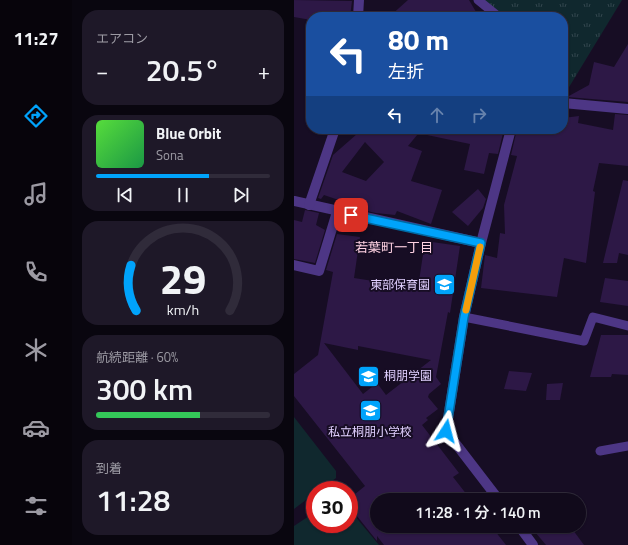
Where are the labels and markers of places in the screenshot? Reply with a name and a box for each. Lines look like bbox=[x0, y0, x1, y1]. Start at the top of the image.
pin bbox=[334, 198, 368, 232]
school or university icon: 東部保育園 bbox=[432, 272, 458, 298]
place label: 東部保育園 bbox=[370, 275, 430, 294]
school or university icon: 桐朋学園 bbox=[356, 363, 382, 389]
place label: 桐朋学園 bbox=[384, 366, 432, 385]
school or university icon: 私立桐朋小学校 bbox=[357, 398, 383, 424]
place label: 私立桐朋小学校 bbox=[328, 422, 412, 441]

